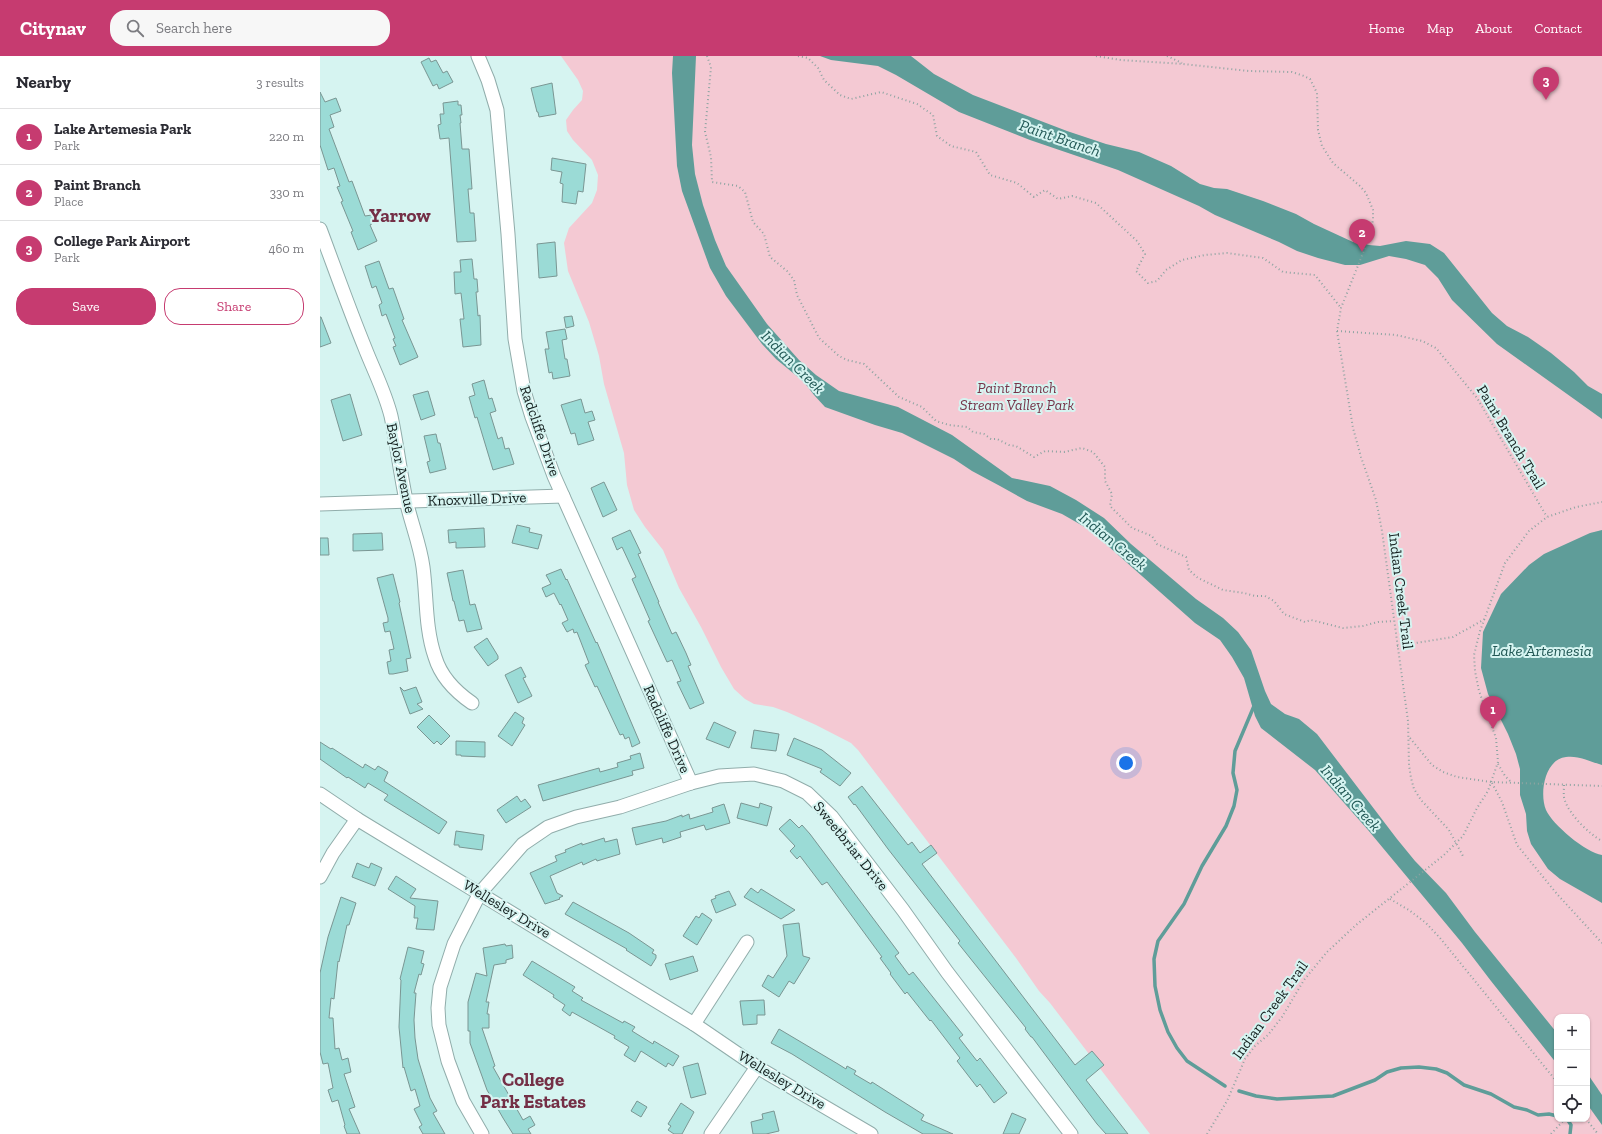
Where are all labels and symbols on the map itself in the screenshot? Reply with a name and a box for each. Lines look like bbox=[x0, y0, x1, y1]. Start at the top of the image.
pin: 3 bbox=[1533, 67, 1559, 100]
water label: Paint Branch bbox=[1017, 115, 1103, 161]
district label: Yarrow bbox=[369, 204, 431, 227]
pin: 2 bbox=[1349, 219, 1375, 252]
water label: Indian Creek bbox=[757, 326, 829, 398]
park label: Paint Branch Stream Valley Park bbox=[960, 379, 1074, 414]
street label: Paint Branch Trail bbox=[1473, 382, 1549, 492]
street label: Radcliffe Drive bbox=[516, 383, 564, 479]
street label: Baylor Avenue bbox=[383, 421, 419, 515]
street label: Knoxville Drive bbox=[427, 488, 527, 510]
water label: Indian Creek bbox=[1075, 508, 1151, 574]
street label: Indian Creek Trail bbox=[1385, 532, 1417, 650]
water label: Lake Artemesia bbox=[1492, 641, 1592, 660]
street label: Radcliffe Drive bbox=[640, 682, 694, 776]
pin: 1 bbox=[1480, 696, 1506, 729]
your location bbox=[1116, 753, 1136, 773]
water label: Indian Creek bbox=[1317, 761, 1385, 835]
street label: Sweetbriar Drive bbox=[810, 798, 892, 894]
street label: Wellesley Drive bbox=[460, 876, 554, 942]
street label: Indian Creek Trail bbox=[1228, 957, 1312, 1063]
street label: Wellesley Drive bbox=[735, 1047, 829, 1113]
district label: College Park Estates bbox=[480, 1068, 586, 1113]

